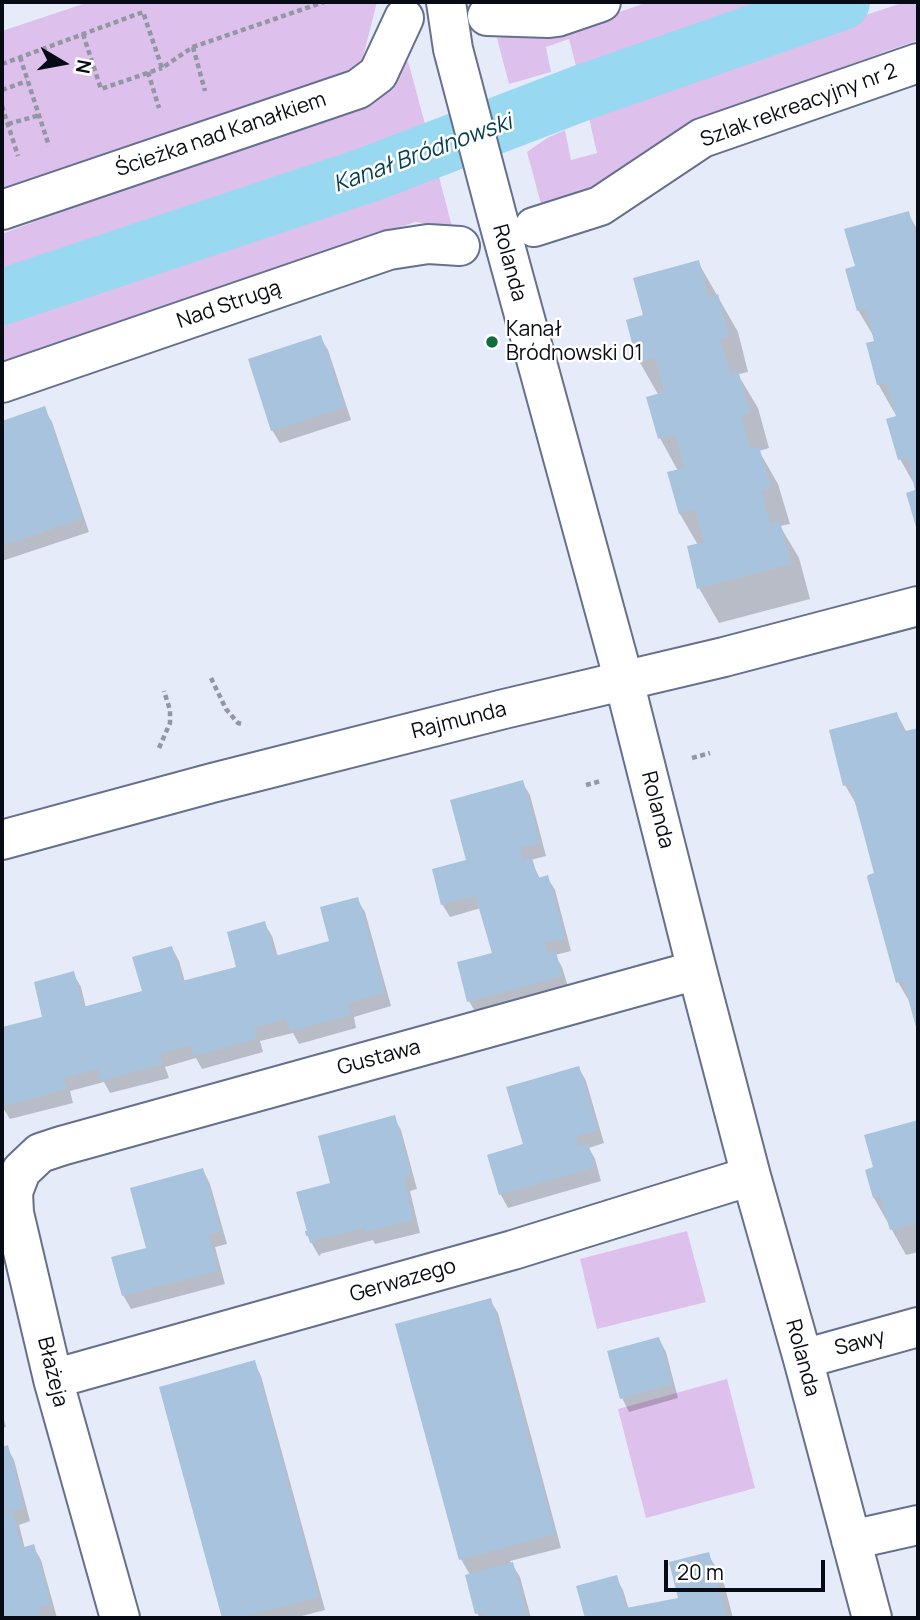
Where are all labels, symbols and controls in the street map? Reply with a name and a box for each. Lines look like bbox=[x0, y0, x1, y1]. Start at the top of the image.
north arrow bbox=[28, 28, 98, 98]
text: N bbox=[70, 58, 98, 76]
street label: Szlak rekreacyjny nr 2 bbox=[697, 59, 901, 153]
street label: Ścieżka nad Kanałkiem bbox=[112, 87, 330, 183]
water label: Kanał Bródnowski bbox=[330, 109, 516, 199]
street label: Rolanda bbox=[487, 222, 531, 304]
street label: Nad Strugą bbox=[174, 275, 284, 335]
place label: Kanał Bródnowski 01 bbox=[506, 317, 643, 367]
marker: Kanał Bródnowski 01 bbox=[484, 334, 500, 350]
street label: Rajmunda bbox=[409, 697, 509, 745]
street label: Rolanda bbox=[635, 769, 679, 851]
street label: Gustawa bbox=[335, 1035, 423, 1081]
street label: Gerwazego bbox=[347, 1254, 459, 1308]
street label: Rolanda bbox=[780, 1317, 824, 1399]
street label: Sawy bbox=[832, 1324, 888, 1362]
street label: Błażeja bbox=[31, 1334, 73, 1410]
scale bar bbox=[668, 1546, 829, 1590]
text: 20 m bbox=[677, 1558, 724, 1586]

